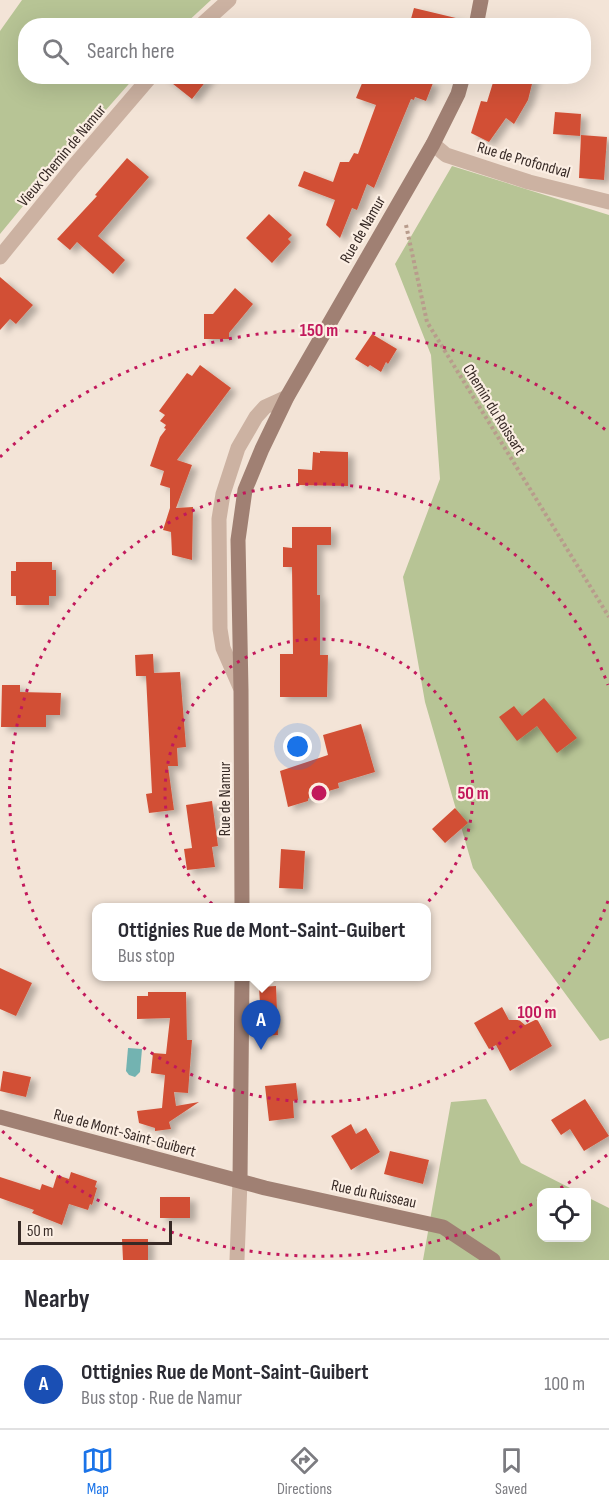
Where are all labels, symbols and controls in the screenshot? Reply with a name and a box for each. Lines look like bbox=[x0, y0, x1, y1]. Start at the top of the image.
search box bbox=[18, 18, 591, 84]
icon: search bbox=[39, 35, 72, 68]
text: Search here bbox=[87, 38, 174, 65]
street label: Vieux Chemin de Namur bbox=[14, 101, 111, 211]
street label: Rue de Profondval bbox=[475, 138, 572, 183]
street label: Rue de Namur bbox=[336, 192, 390, 267]
text: 150 m bbox=[300, 320, 338, 341]
street label: Chemin du Roissart bbox=[458, 361, 529, 459]
your location bbox=[283, 732, 312, 761]
street label: Rue de Namur bbox=[216, 761, 235, 836]
centre of rings bbox=[309, 783, 329, 803]
text: 50 m bbox=[457, 783, 489, 804]
popup bbox=[92, 903, 431, 981]
text: Ottignies Rue de Mont-Saint-Guibert bbox=[118, 917, 405, 944]
text: Bus stop bbox=[118, 944, 175, 968]
pin: A bbox=[242, 1000, 280, 1050]
text: 100 m bbox=[518, 1002, 557, 1023]
street label: Rue de Mont-Saint-Guibert bbox=[51, 1105, 198, 1162]
street label: Rue du Ruisseau bbox=[329, 1176, 418, 1213]
map controls bbox=[537, 1188, 591, 1242]
button: locate bbox=[537, 1188, 591, 1242]
scale bar bbox=[18, 1218, 172, 1246]
text: 50 m bbox=[27, 1222, 53, 1241]
text: Nearby bbox=[24, 1284, 90, 1315]
text: Ottignies Rue de Mont-Saint-Guibert bbox=[81, 1359, 369, 1386]
text: A bbox=[39, 1372, 48, 1396]
text: 100 m bbox=[544, 1372, 585, 1396]
text: Bus stop · Rue de Namur bbox=[81, 1386, 242, 1410]
tab: Map bbox=[81, 1444, 114, 1499]
tab: Directions bbox=[277, 1444, 332, 1499]
tab: Saved bbox=[495, 1444, 528, 1499]

